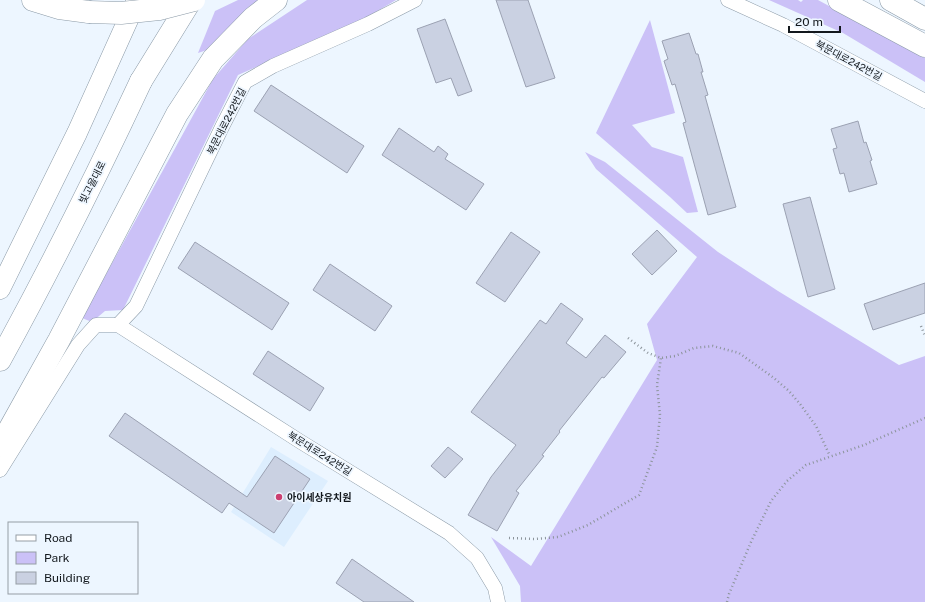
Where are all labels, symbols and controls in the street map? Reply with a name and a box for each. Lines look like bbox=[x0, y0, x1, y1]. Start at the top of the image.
scale bar bbox=[789, 8, 840, 34]
text: 20 m bbox=[795, 15, 823, 29]
street label: 북문대로242번길 bbox=[814, 37, 884, 83]
street label: 북문대로242번길 bbox=[204, 86, 248, 156]
street label: 빛고을대로 bbox=[76, 159, 108, 205]
street label: 북문대로242번길 bbox=[286, 428, 354, 478]
place label: 아이세상유치원 bbox=[287, 491, 351, 503]
marker: 아이세상유치원 bbox=[274, 492, 284, 502]
legend bbox=[8, 522, 138, 594]
text: Road bbox=[44, 531, 72, 545]
text: Park bbox=[44, 551, 70, 565]
text: Building bbox=[44, 571, 90, 585]

